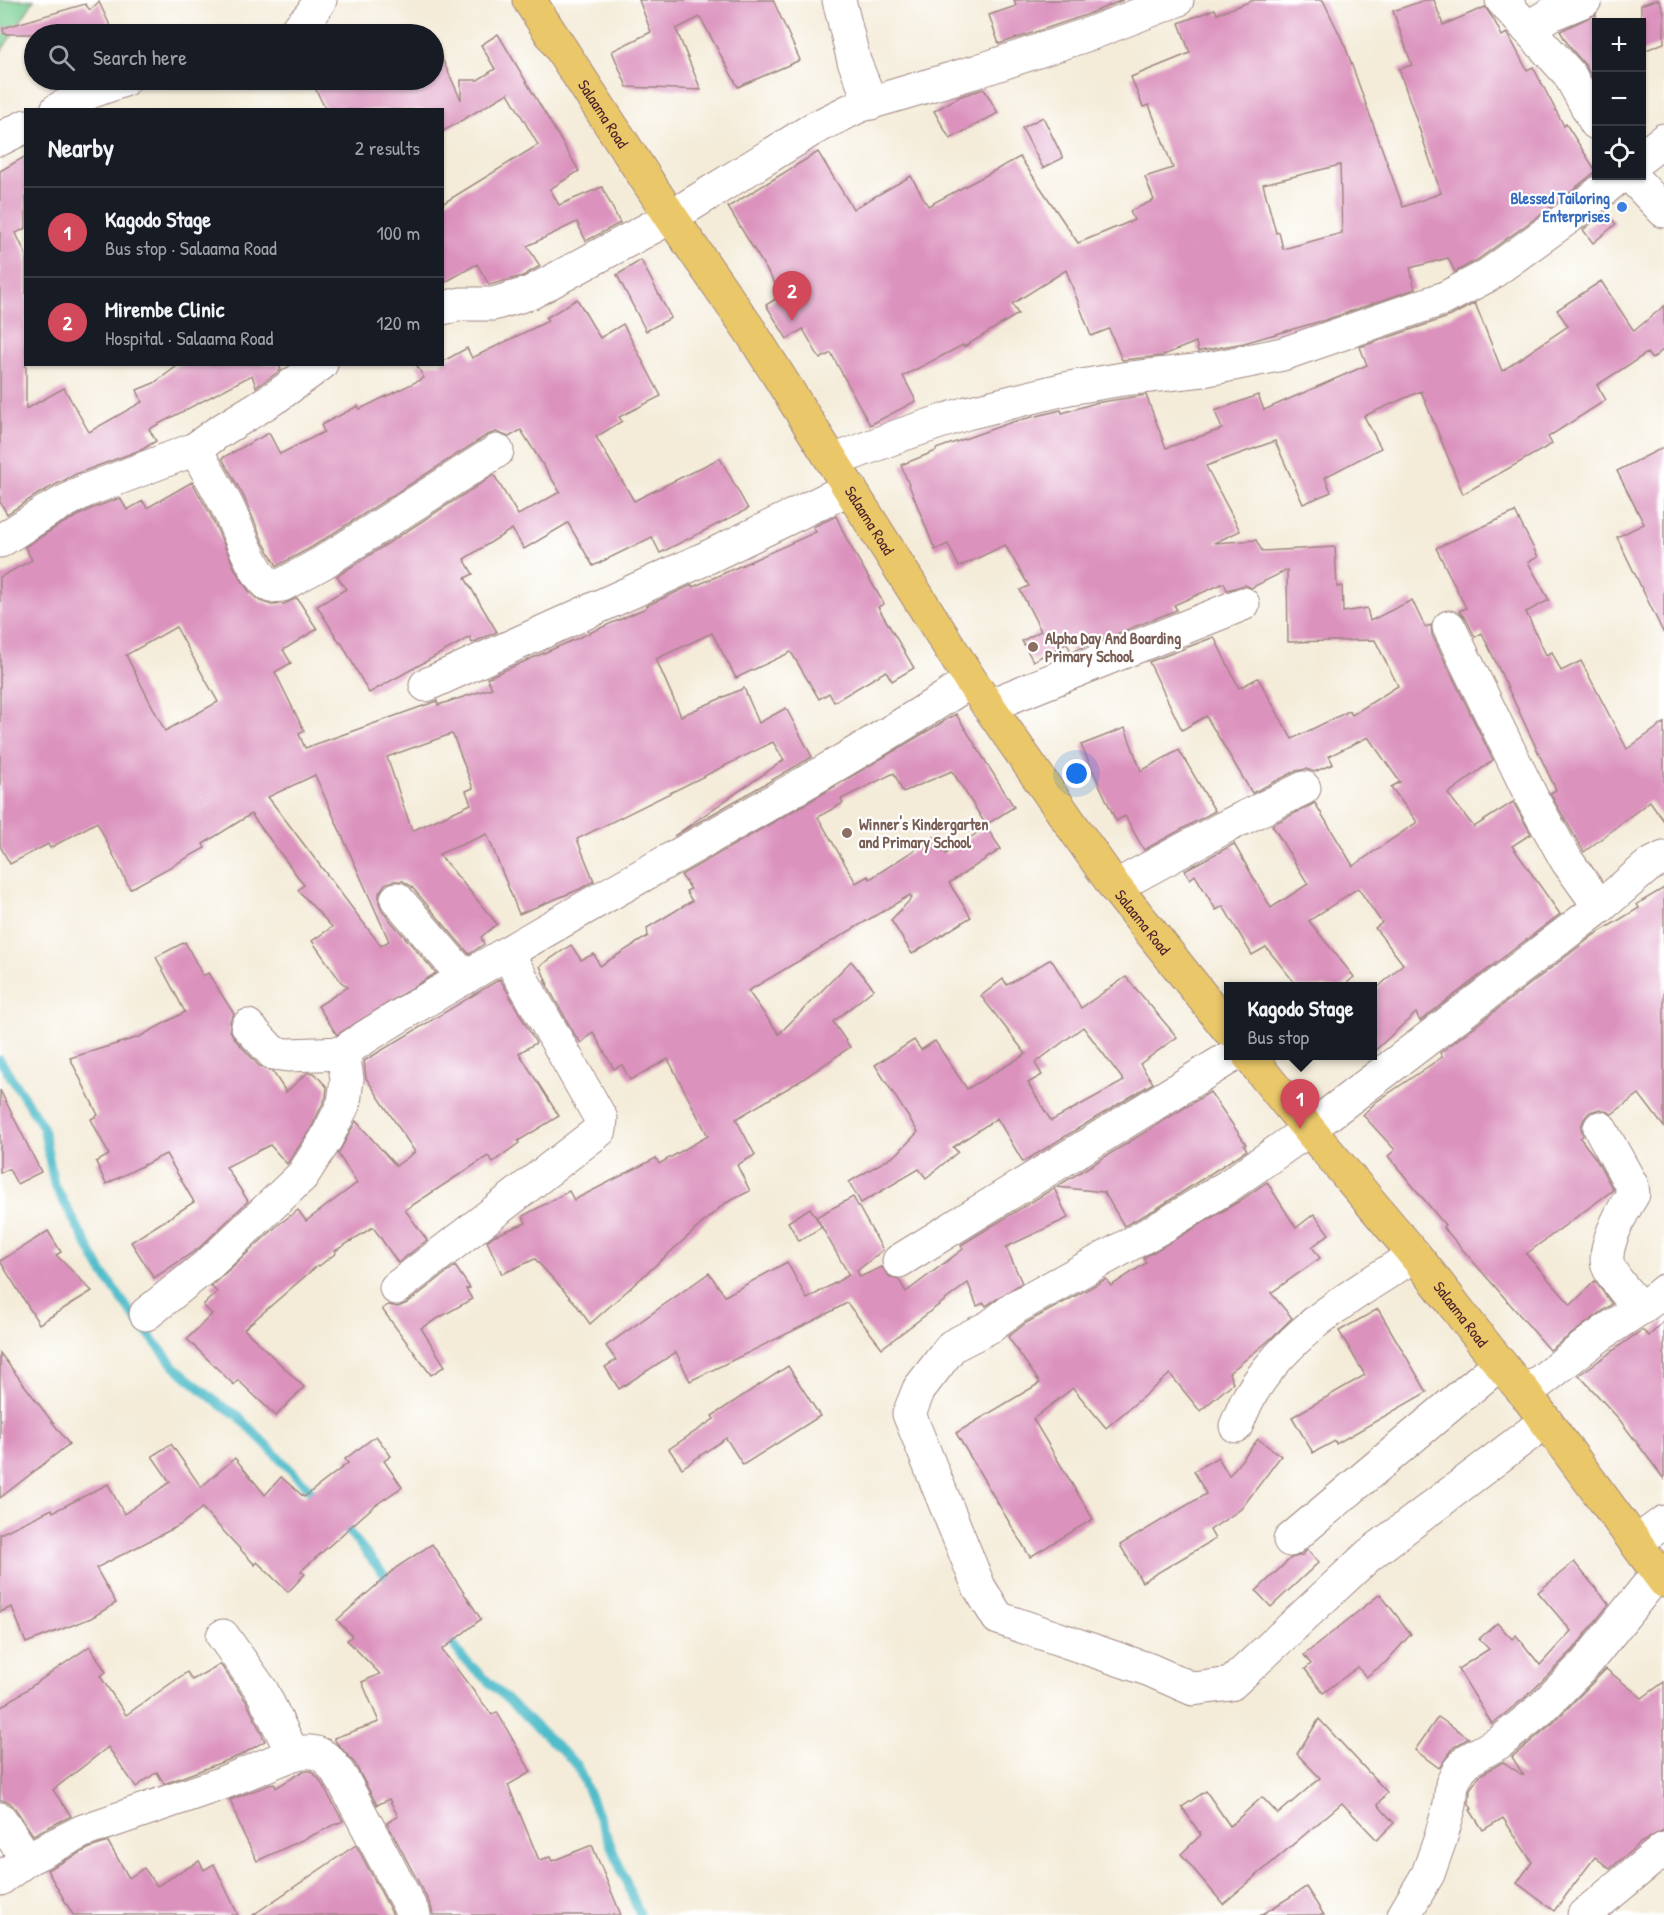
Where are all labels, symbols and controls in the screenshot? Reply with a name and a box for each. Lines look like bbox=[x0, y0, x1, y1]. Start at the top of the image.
map controls bbox=[1592, 18, 1646, 180]
button: + bbox=[1592, 18, 1646, 72]
search box bbox=[24, 24, 444, 90]
icon: search bbox=[45, 41, 78, 74]
text: Search here bbox=[93, 42, 187, 72]
button: − bbox=[1592, 72, 1646, 126]
street label: Salaama Road bbox=[573, 75, 634, 152]
button: locate bbox=[1592, 126, 1646, 180]
text: Nearby bbox=[48, 130, 114, 165]
text: 2 results bbox=[355, 134, 420, 161]
place label: Blessed Tailoring Enterprises bbox=[1511, 187, 1611, 228]
marker: Blessed Tailoring Enterprises bbox=[1615, 200, 1629, 214]
text: Kagodo Stage bbox=[105, 204, 211, 234]
text: 1 bbox=[64, 219, 71, 246]
text: 100 m bbox=[377, 219, 420, 246]
text: Bus stop · Salaama Road bbox=[105, 234, 277, 261]
pin: 2 bbox=[772, 272, 812, 321]
text: Mirembe Clinic bbox=[105, 294, 224, 324]
text: 2 bbox=[63, 309, 72, 336]
text: 120 m bbox=[376, 309, 420, 336]
text: Hospital · Salaama Road bbox=[105, 324, 273, 351]
street label: Salaama Road bbox=[840, 482, 900, 559]
place label: Alpha Day And Boarding Primary School bbox=[1045, 627, 1181, 668]
marker: Alpha Day And Boarding Primary School bbox=[1026, 640, 1040, 654]
your location bbox=[1062, 759, 1091, 788]
place label: Winner's Kindergarten and Primary School bbox=[859, 813, 989, 854]
marker: Winner's Kindergarten and Primary School bbox=[840, 826, 854, 840]
street label: Salaama Road bbox=[1110, 885, 1176, 959]
popup bbox=[1224, 982, 1377, 1060]
text: Kagodo Stage bbox=[1247, 993, 1354, 1023]
text: Bus stop bbox=[1247, 1023, 1309, 1050]
pin: 1 bbox=[1280, 1080, 1320, 1129]
street label: Salaama Road bbox=[1429, 1277, 1493, 1351]

